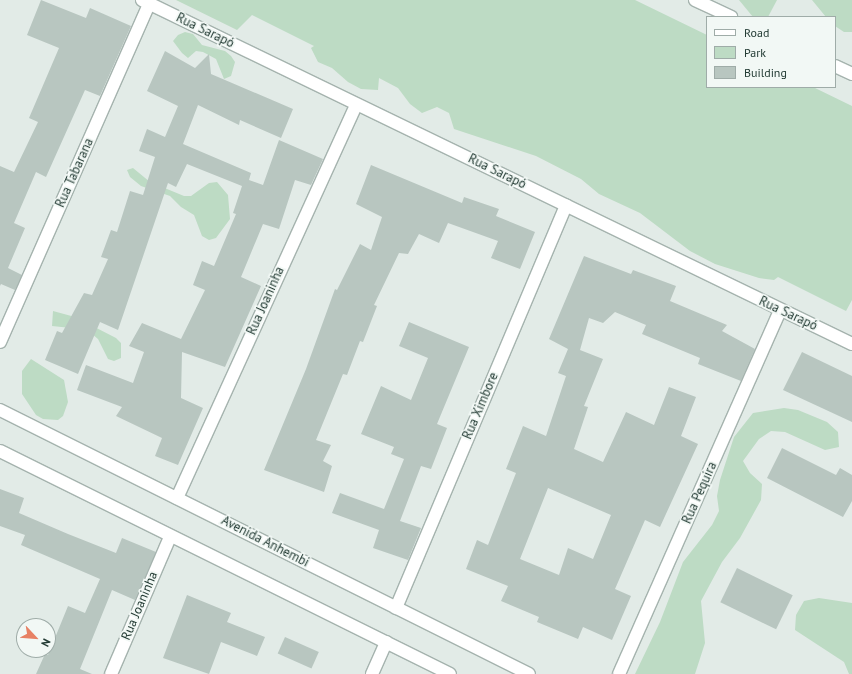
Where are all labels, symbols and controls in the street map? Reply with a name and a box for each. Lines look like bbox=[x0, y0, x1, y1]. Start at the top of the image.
street label: Rua Sarapó bbox=[173, 10, 237, 52]
legend bbox=[706, 16, 836, 88]
text: Road bbox=[744, 25, 769, 40]
text: Park bbox=[744, 45, 766, 60]
text: Building bbox=[744, 65, 787, 80]
street label: Rua Tabarana bbox=[53, 136, 97, 210]
street label: Rua Sarapó bbox=[465, 151, 529, 193]
street label: Rua Joaninha bbox=[244, 264, 288, 338]
street label: Rua Sarapó bbox=[756, 294, 820, 334]
street label: Rua Ximbore bbox=[460, 370, 502, 442]
street label: Rua Pequira bbox=[679, 460, 721, 526]
street label: Avenida Anhembi bbox=[218, 513, 312, 571]
street label: Rua Joaninha bbox=[119, 569, 161, 643]
north arrow bbox=[16, 618, 56, 658]
text: N bbox=[38, 636, 54, 649]

